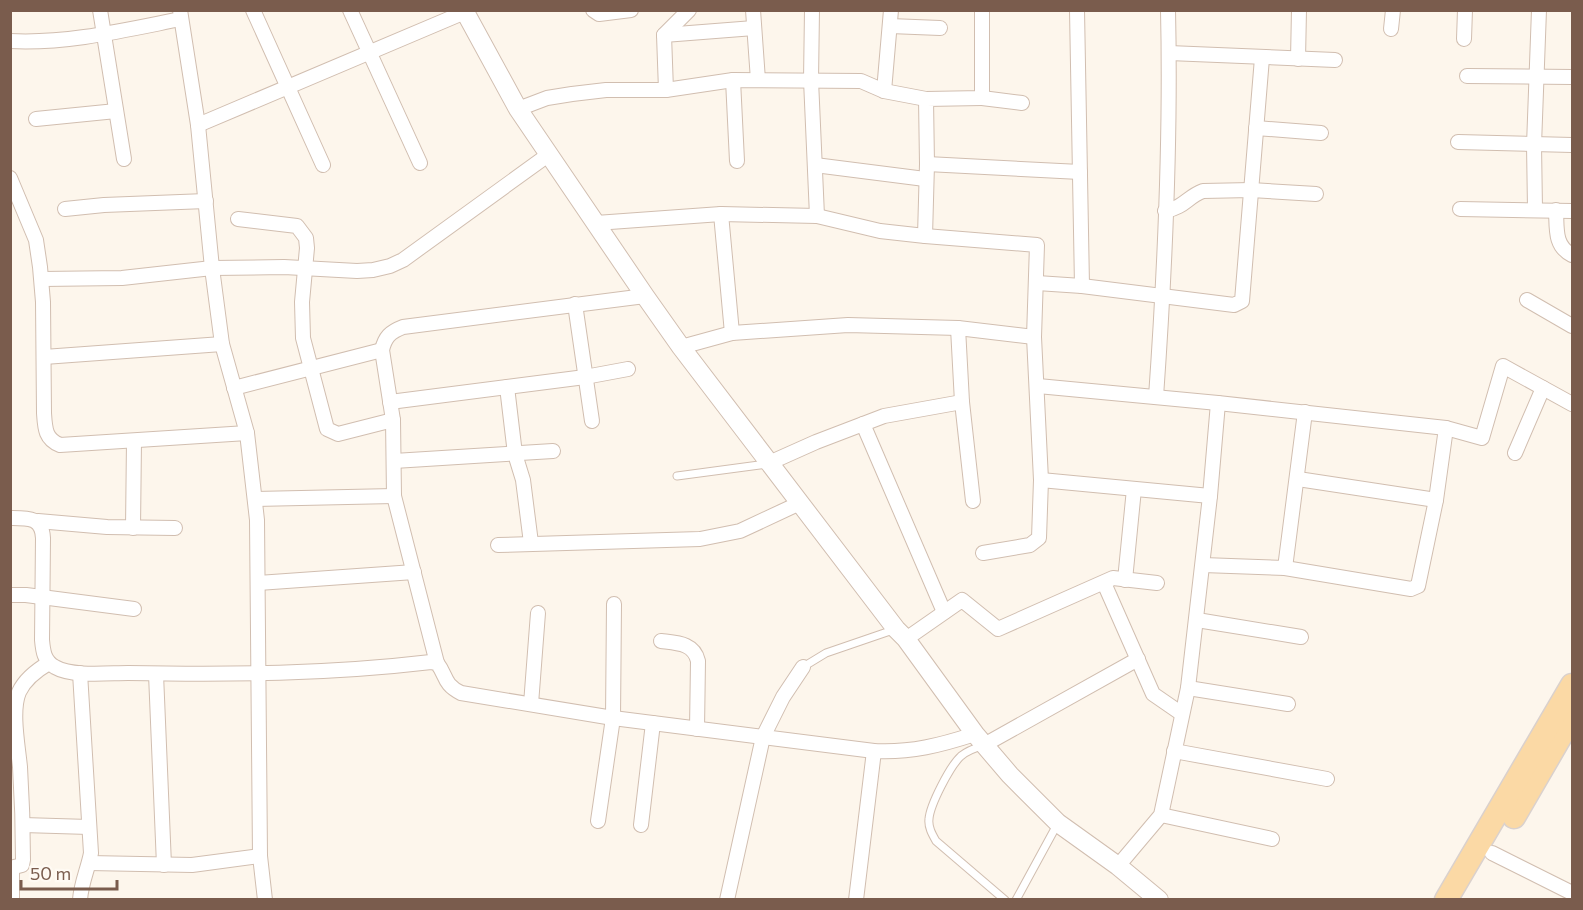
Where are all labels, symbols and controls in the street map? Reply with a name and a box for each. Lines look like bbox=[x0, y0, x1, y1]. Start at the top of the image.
scale bar bbox=[21, 853, 117, 891]
text: 50 m bbox=[30, 862, 71, 884]

